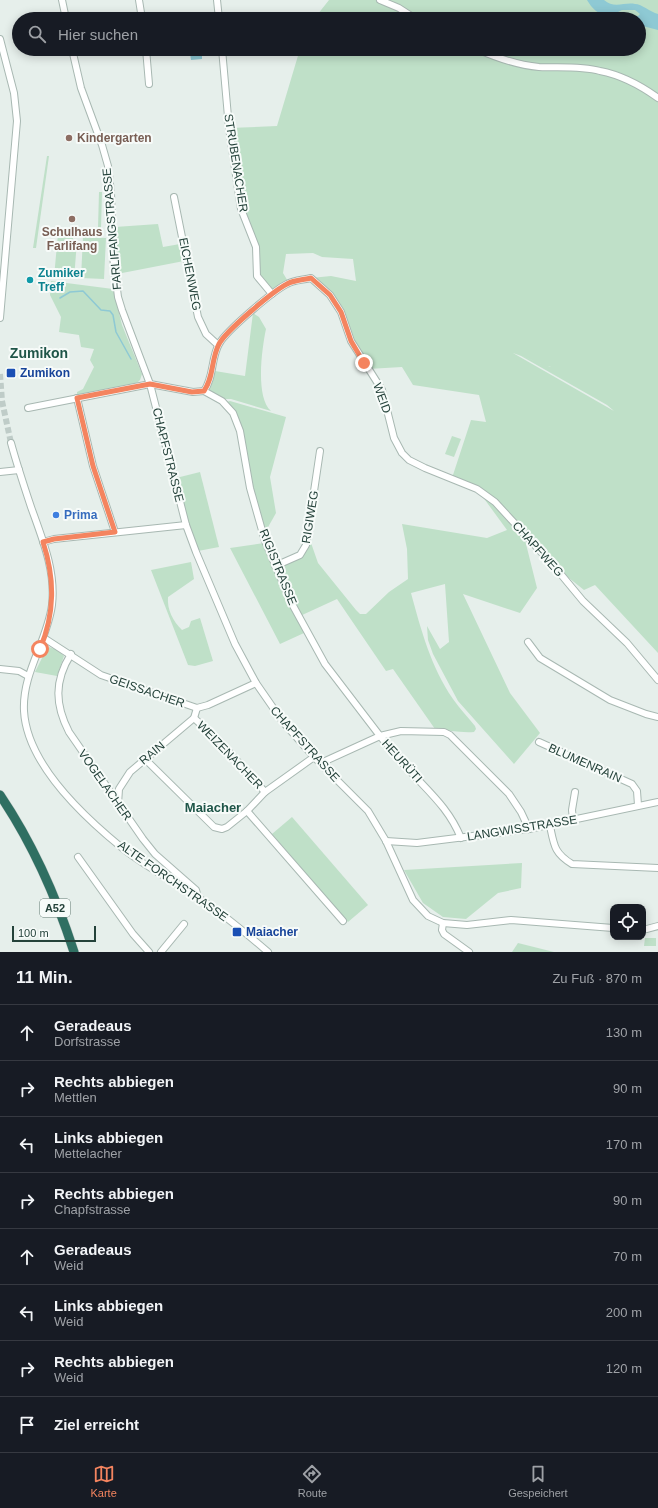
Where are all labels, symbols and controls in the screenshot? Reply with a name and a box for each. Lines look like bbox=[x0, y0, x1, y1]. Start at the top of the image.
search box bbox=[12, 12, 646, 56]
icon: search bbox=[26, 23, 48, 45]
text: Hier suchen bbox=[58, 26, 138, 43]
street label: STRUBENACHER bbox=[221, 113, 251, 213]
place label: Kindergarten bbox=[77, 131, 152, 145]
marker: Kindergarten bbox=[64, 133, 74, 143]
street label: FARLIFANGSTRASSE bbox=[100, 168, 124, 290]
marker: Schulhaus Farlifang bbox=[67, 214, 77, 224]
place label: Schulhaus Farlifang bbox=[42, 225, 103, 253]
street label: EICHENWEG bbox=[176, 236, 204, 312]
place label: Zumiker Treff bbox=[38, 266, 85, 294]
marker: Zumiker Treff bbox=[25, 275, 35, 285]
district label: Zumikon bbox=[10, 345, 68, 361]
route end bbox=[355, 354, 373, 372]
place label: Zumikon bbox=[20, 366, 70, 380]
marker: Zumikon bbox=[5, 367, 17, 379]
street label: WEID bbox=[370, 381, 394, 415]
street label: CHAPFSTRASSE bbox=[150, 406, 186, 504]
street label: RIGIWEG bbox=[299, 490, 321, 544]
place label: Prima bbox=[64, 508, 98, 522]
marker: Prima bbox=[51, 510, 61, 520]
street label: CHAPFWEG bbox=[510, 519, 566, 579]
street label: RIGISTRASSE bbox=[256, 527, 300, 607]
route start bbox=[31, 640, 49, 658]
street label: GEISSACHER bbox=[108, 672, 187, 711]
street label: CHAPFSTRASSE bbox=[267, 703, 343, 785]
street label: WEIZENACHER bbox=[194, 718, 266, 792]
street label: HEURÜTI bbox=[379, 736, 425, 786]
street label: RAIN bbox=[137, 738, 167, 768]
street label: BLUMENRAIN bbox=[546, 741, 624, 785]
street label: VOGELACHER bbox=[75, 747, 135, 823]
district label: Maiacher bbox=[185, 800, 241, 815]
street label: LANGWISSTRASSE bbox=[466, 812, 578, 844]
street label: ALTE FORCHSTRASSE bbox=[115, 838, 231, 924]
road number: A52 bbox=[40, 899, 70, 917]
map controls bbox=[610, 904, 646, 940]
button: locate bbox=[610, 904, 646, 940]
scale bar bbox=[12, 924, 96, 943]
place label: Maiacher bbox=[246, 925, 298, 939]
marker: Maiacher bbox=[231, 926, 243, 938]
text: 100 m bbox=[18, 927, 49, 939]
text: 11 Min. bbox=[16, 968, 73, 987]
text: Zu Fuß · 870 m bbox=[552, 971, 642, 986]
text: Geradeaus bbox=[54, 1017, 132, 1034]
icon: ahead bbox=[16, 1022, 38, 1044]
text: 130 m bbox=[606, 1025, 642, 1040]
text: Dorfstrasse bbox=[54, 1034, 120, 1049]
text: Rechts abbiegen bbox=[54, 1073, 174, 1090]
icon: right bbox=[16, 1078, 38, 1100]
text: 90 m bbox=[613, 1081, 642, 1096]
text: Mettlen bbox=[54, 1090, 97, 1105]
text: Links abbiegen bbox=[54, 1129, 163, 1146]
icon: left bbox=[16, 1134, 38, 1156]
text: 170 m bbox=[606, 1137, 642, 1152]
text: Mettelacher bbox=[54, 1146, 122, 1161]
text: Rechts abbiegen bbox=[54, 1185, 174, 1202]
icon: right bbox=[16, 1190, 38, 1212]
text: 90 m bbox=[613, 1193, 642, 1208]
text: Chapfstrasse bbox=[54, 1202, 131, 1217]
text: Geradeaus bbox=[54, 1241, 132, 1258]
icon: ahead bbox=[16, 1246, 38, 1268]
text: 70 m bbox=[613, 1249, 642, 1264]
text: Weid bbox=[54, 1258, 83, 1273]
text: Links abbiegen bbox=[54, 1297, 163, 1314]
icon: left bbox=[16, 1302, 38, 1324]
text: 200 m bbox=[606, 1305, 642, 1320]
text: Weid bbox=[54, 1314, 83, 1329]
text: Rechts abbiegen bbox=[54, 1353, 174, 1370]
icon: right bbox=[16, 1358, 38, 1380]
text: 120 m bbox=[606, 1361, 642, 1376]
text: Weid bbox=[54, 1370, 83, 1385]
icon: arrive bbox=[16, 1414, 38, 1436]
text: Ziel erreicht bbox=[54, 1416, 139, 1433]
tab: Karte bbox=[91, 1463, 117, 1499]
tab: Route bbox=[298, 1463, 327, 1499]
tab: Gespeichert bbox=[508, 1463, 567, 1499]

